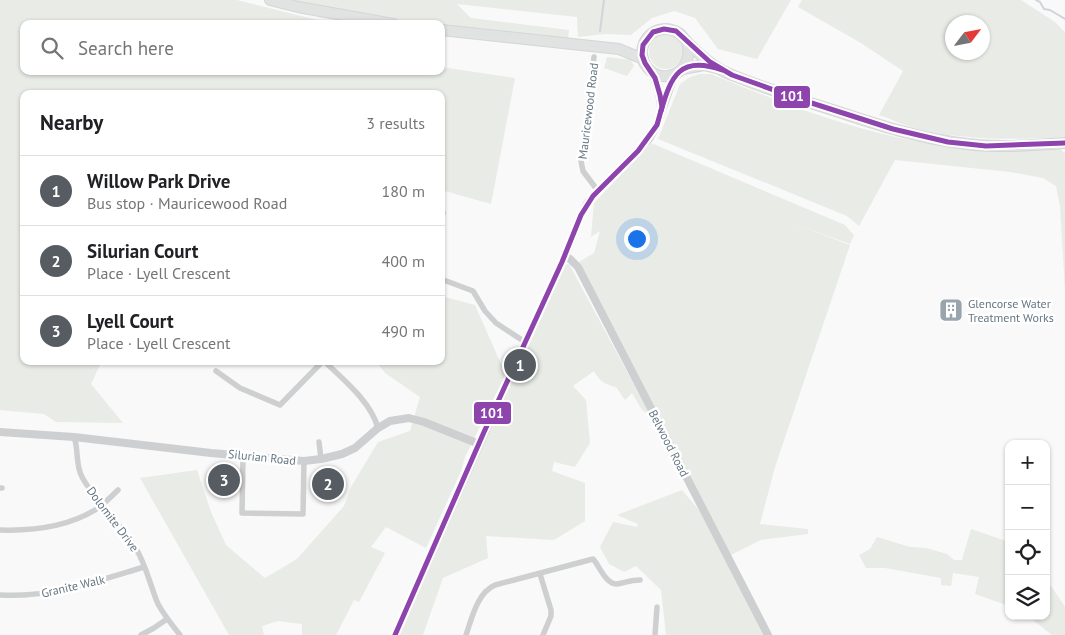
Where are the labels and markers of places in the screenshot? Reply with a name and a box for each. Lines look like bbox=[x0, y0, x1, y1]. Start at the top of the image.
place label: Glencorse Water Treatment Works bbox=[968, 296, 1054, 325]
building icon: Glencorse Water Treatment Works bbox=[938, 297, 964, 323]
pin: 1 bbox=[504, 346, 536, 384]
pin: 3 bbox=[208, 461, 240, 499]
pin: 2 bbox=[312, 465, 344, 503]

